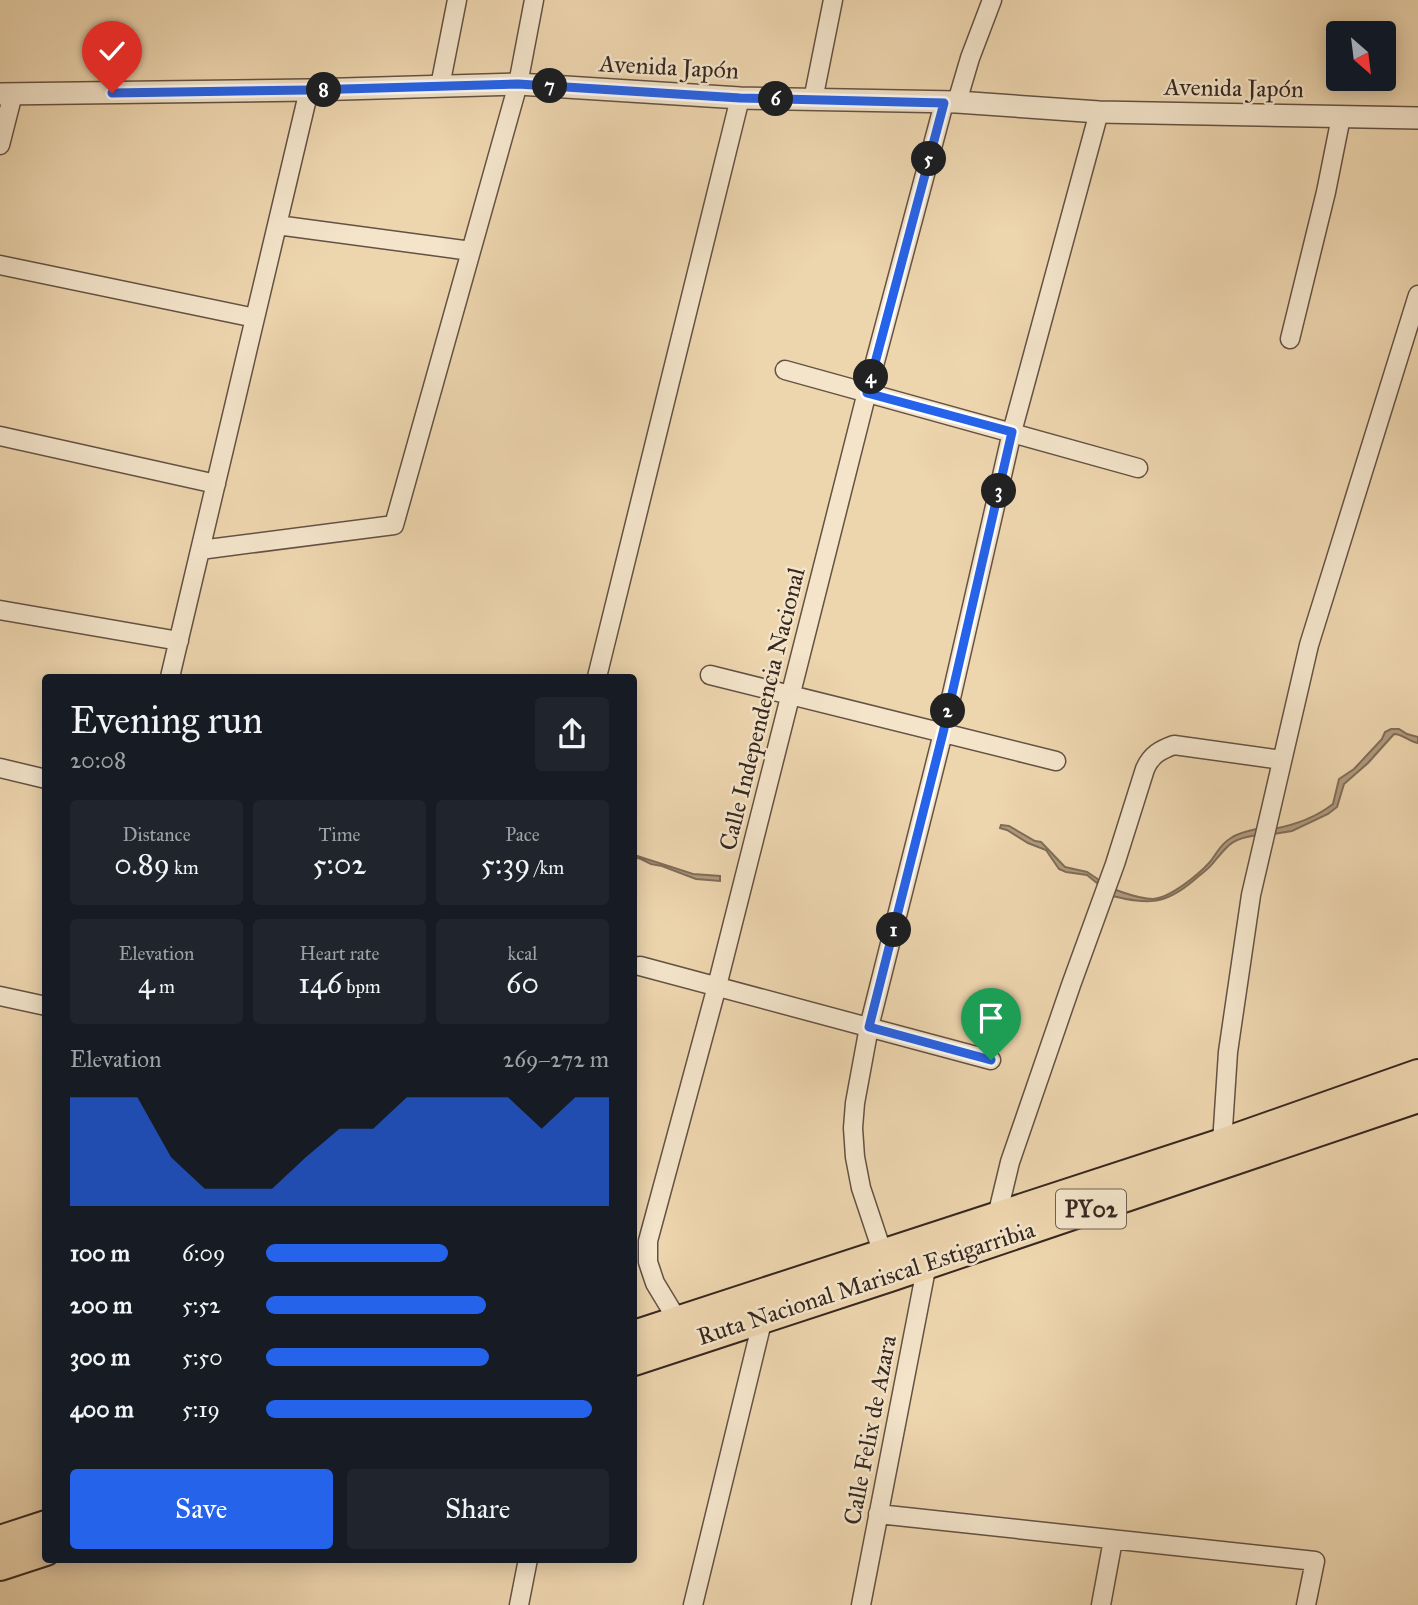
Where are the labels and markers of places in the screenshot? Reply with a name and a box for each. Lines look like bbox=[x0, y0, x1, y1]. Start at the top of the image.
pin bbox=[82, 21, 142, 93]
pin: 7 bbox=[532, 68, 568, 104]
pin: 8 bbox=[306, 72, 342, 108]
pin: 6 bbox=[758, 82, 794, 116]
pin: 5 bbox=[912, 142, 946, 176]
pin: 4 bbox=[854, 360, 888, 394]
pin: 3 bbox=[982, 474, 1016, 508]
pin: 2 bbox=[930, 694, 965, 728]
pin: 1 bbox=[876, 912, 912, 948]
pin bbox=[961, 988, 1021, 1060]

